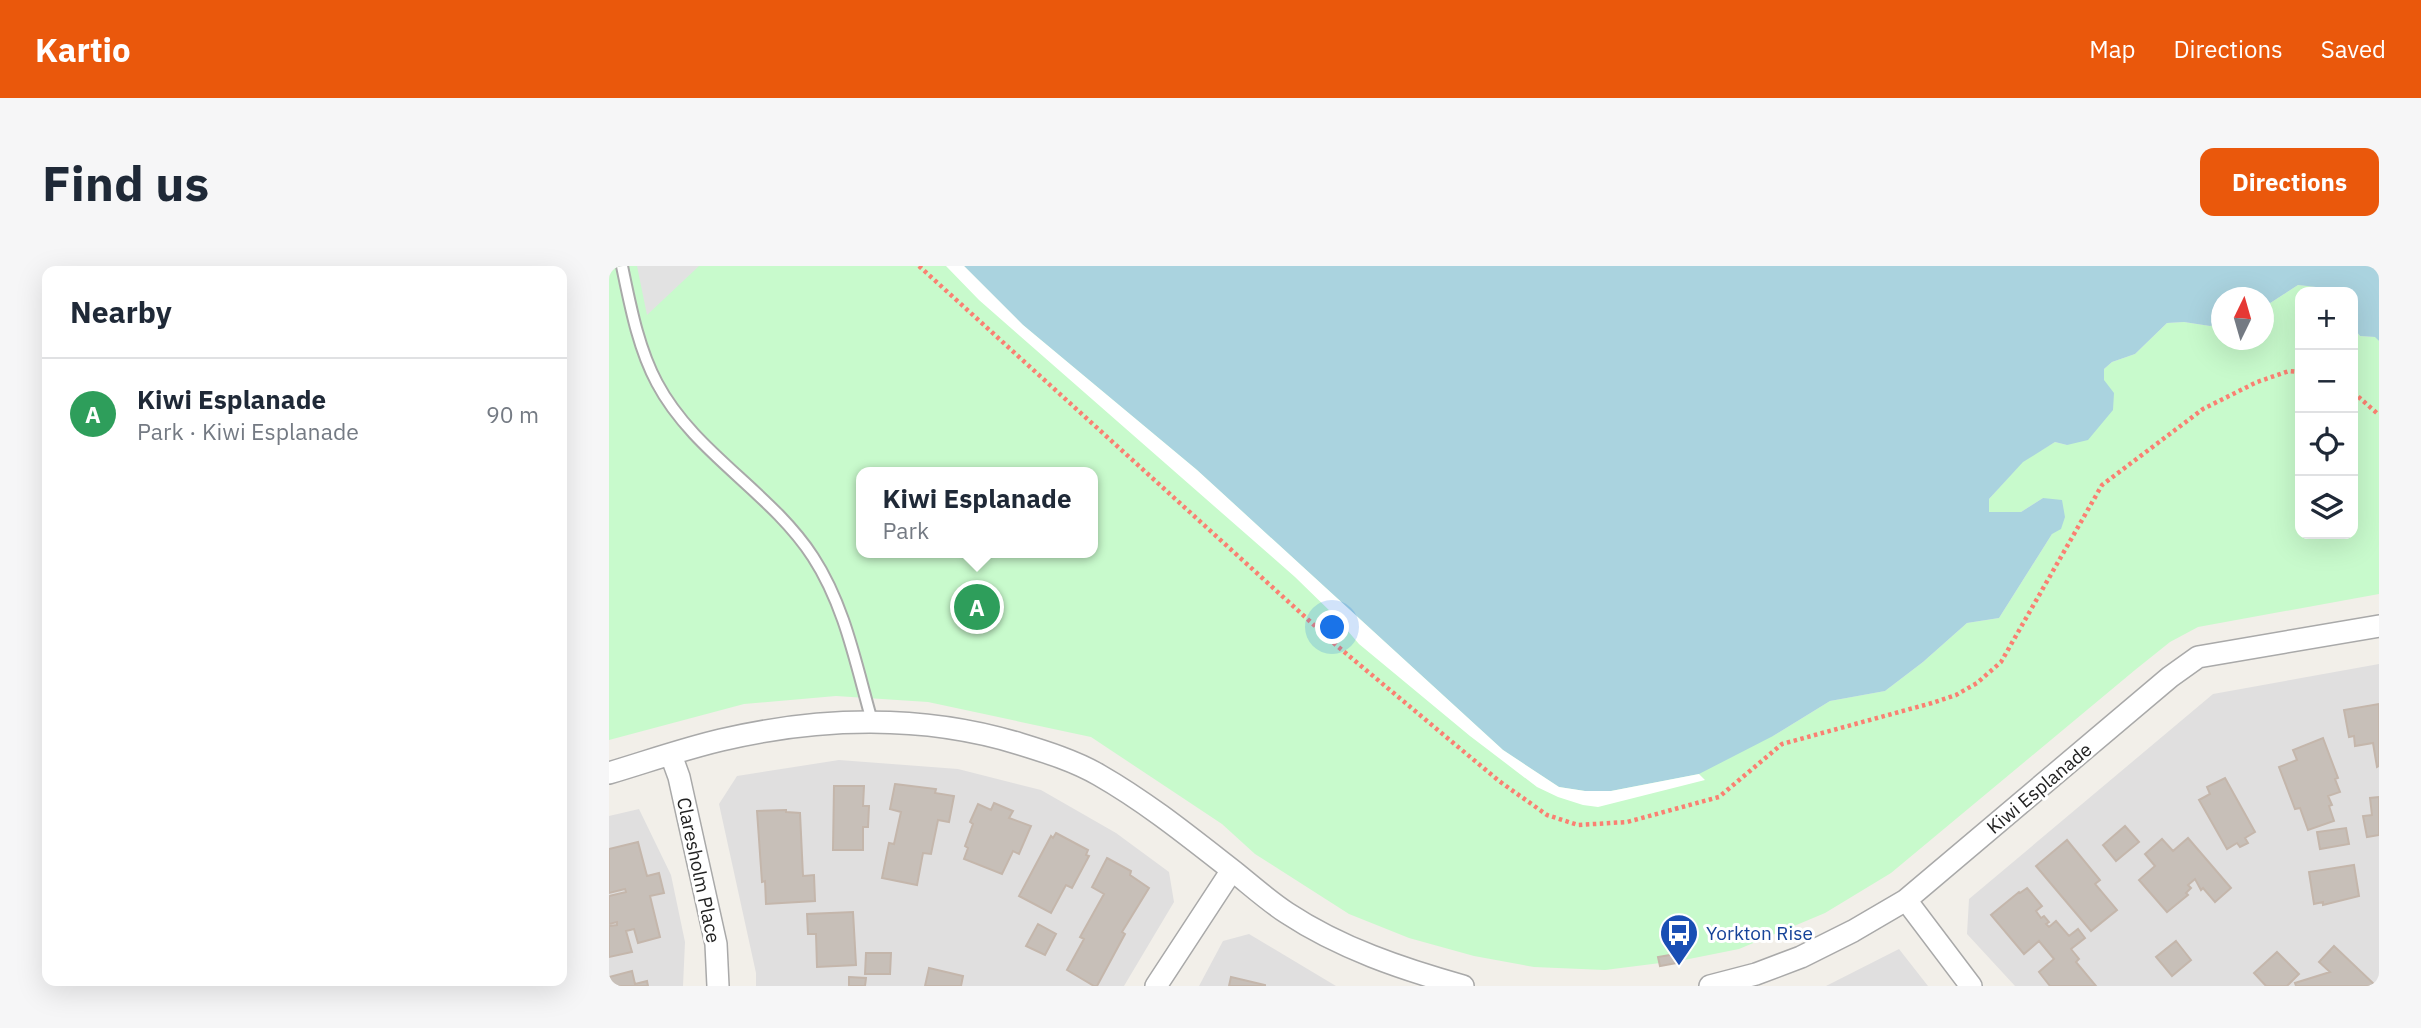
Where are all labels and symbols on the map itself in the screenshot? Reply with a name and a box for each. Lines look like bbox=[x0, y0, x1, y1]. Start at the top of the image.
north arrow bbox=[2211, 287, 2274, 350]
pin: A bbox=[954, 581, 1000, 633]
your location bbox=[1315, 610, 1349, 644]
street label: Kiwi Esplanade bbox=[1982, 737, 2096, 839]
street label: Claresholm Place bbox=[672, 795, 726, 945]
bus stop icon: Yorkton Rise bbox=[1658, 912, 1700, 967]
place label: Yorkton Rise bbox=[1706, 921, 1813, 945]

